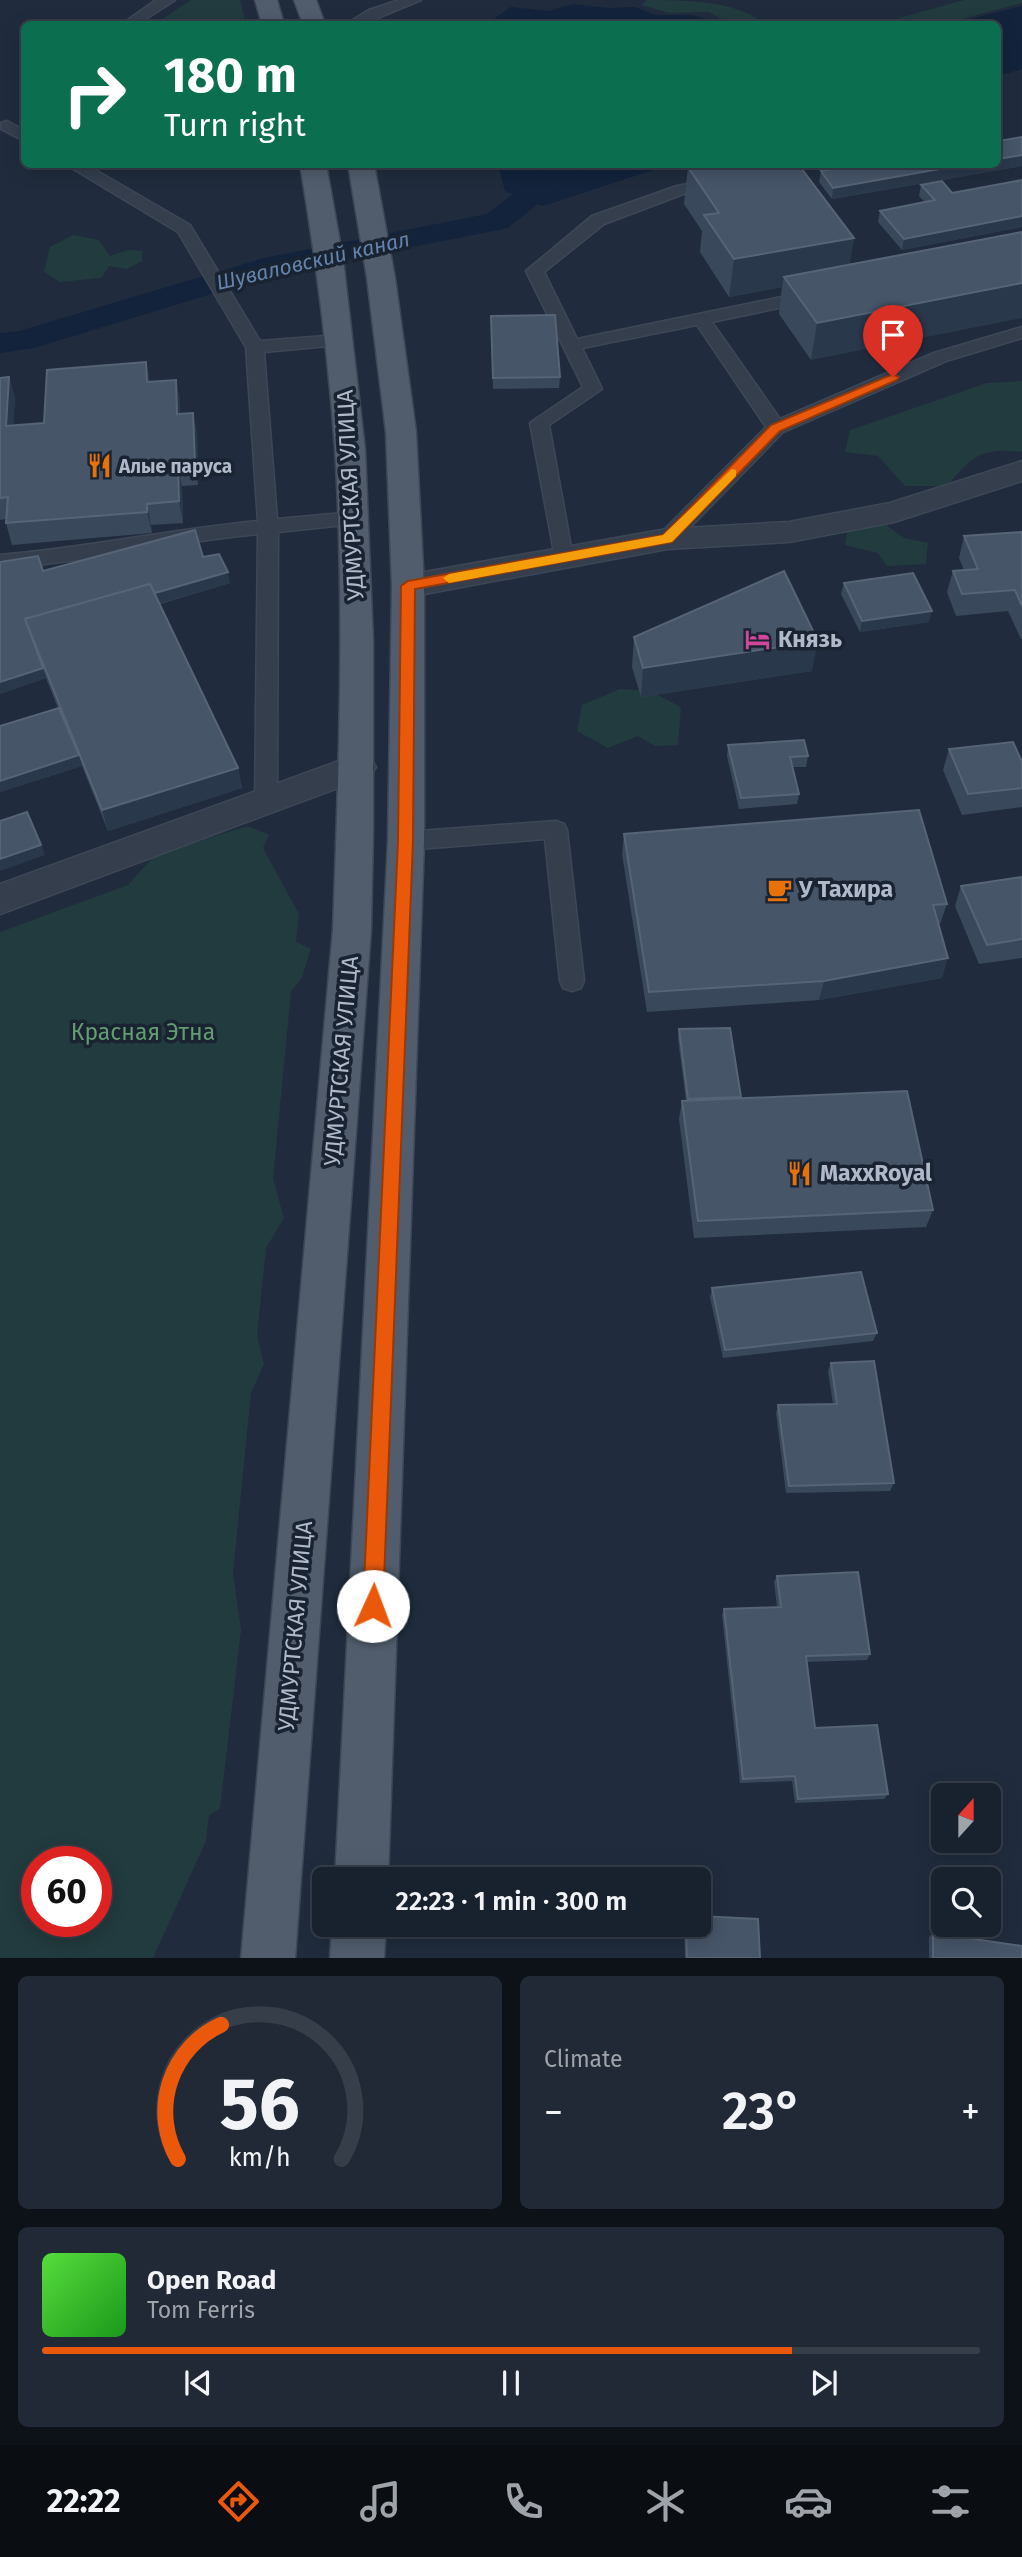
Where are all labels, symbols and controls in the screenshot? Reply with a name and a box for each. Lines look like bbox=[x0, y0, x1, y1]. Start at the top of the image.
text: 180 m bbox=[164, 46, 297, 105]
icon: right bbox=[49, 49, 140, 140]
text: Turn right bbox=[164, 106, 306, 144]
water label: Шуваловский канал bbox=[214, 226, 412, 296]
pin bbox=[863, 305, 923, 377]
icon: arrive bbox=[874, 316, 912, 354]
street label: УДМУРТСКАЯ УЛИЦА bbox=[330, 388, 370, 601]
restaurant icon: Алые паруса bbox=[85, 452, 113, 480]
place label: Алые паруса bbox=[118, 455, 232, 478]
hotel icon: Князь bbox=[744, 625, 772, 653]
place label: Князь bbox=[778, 625, 842, 653]
cafe icon: У Тахира bbox=[765, 875, 793, 903]
place label: У Тахира bbox=[798, 875, 893, 903]
street label: УДМУРТСКАЯ УЛИЦА bbox=[318, 954, 364, 1167]
park label: Красная Этна bbox=[71, 1018, 215, 1046]
restaurant icon: MaxxRoyal bbox=[786, 1159, 814, 1187]
place label: MaxxRoyal bbox=[820, 1159, 932, 1187]
street label: УДМУРТСКАЯ УЛИЦА bbox=[272, 1519, 318, 1732]
position arrow bbox=[336, 1569, 410, 1643]
north arrow bbox=[931, 1783, 1001, 1853]
map controls bbox=[931, 1783, 1001, 1937]
speed limit sign: 60 bbox=[21, 1846, 112, 1937]
button: search bbox=[931, 1867, 1001, 1937]
text: 22:23 · 1 min · 300 m bbox=[396, 1886, 627, 1917]
text: Climate bbox=[544, 2045, 623, 2073]
text: 56 bbox=[220, 2061, 300, 2148]
text: 23° bbox=[722, 2080, 802, 2143]
text: − bbox=[544, 2089, 563, 2135]
text: + bbox=[961, 2089, 980, 2135]
text: km/h bbox=[229, 2142, 291, 2172]
text: Open Road bbox=[147, 2265, 276, 2296]
text: Tom Ferris bbox=[147, 2296, 255, 2324]
icon: previous bbox=[179, 2364, 217, 2402]
icon: pause bbox=[492, 2364, 530, 2402]
icon: next bbox=[805, 2364, 843, 2402]
icon: directions bbox=[214, 2477, 263, 2526]
icon: music bbox=[356, 2477, 405, 2526]
icon: phone bbox=[499, 2477, 548, 2526]
icon: climate bbox=[641, 2477, 690, 2526]
icon: car bbox=[784, 2477, 833, 2526]
icon: filters bbox=[926, 2477, 975, 2526]
text: 22:22 bbox=[47, 2482, 121, 2520]

